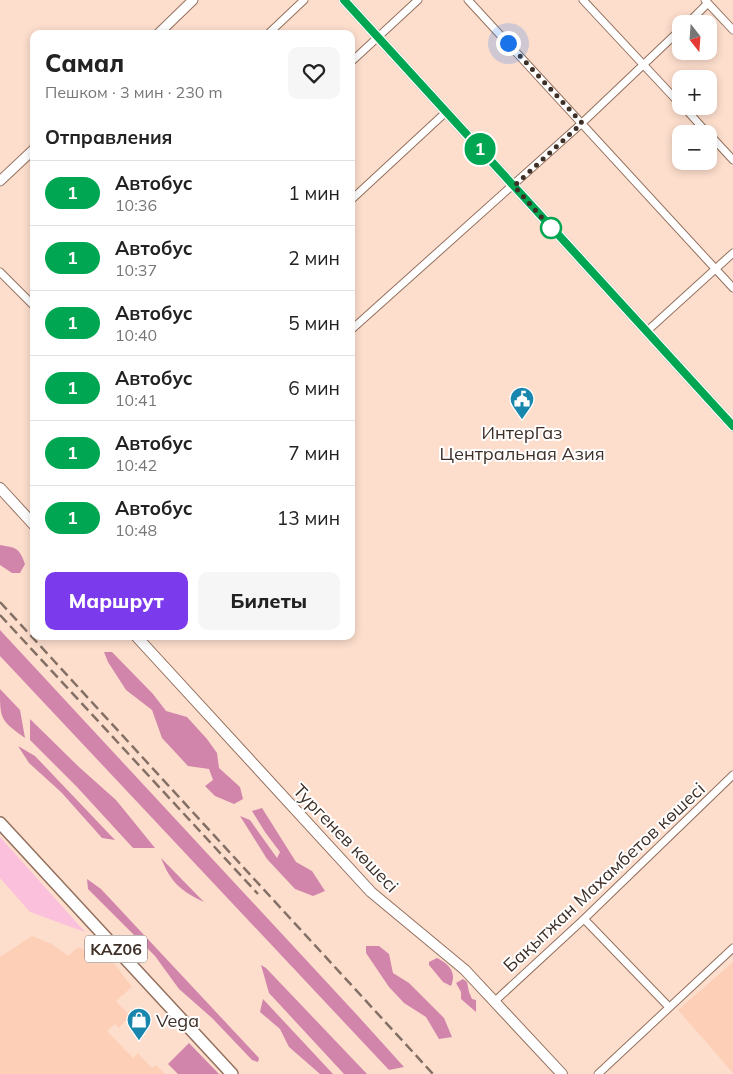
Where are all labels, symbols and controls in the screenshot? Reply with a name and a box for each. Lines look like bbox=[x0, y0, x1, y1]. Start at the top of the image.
north arrow bbox=[672, 15, 718, 60]
map controls bbox=[672, 15, 717, 170]
your location bbox=[496, 31, 521, 56]
button: heart bbox=[288, 47, 340, 99]
text: Самал bbox=[45, 48, 124, 78]
button: + bbox=[672, 70, 717, 115]
text: Пешком · 3 мин · 230 m bbox=[45, 82, 223, 102]
text: Отправления bbox=[45, 125, 172, 149]
button: − bbox=[672, 125, 717, 170]
line badge: 1 bbox=[464, 133, 496, 165]
text: 1 bbox=[475, 137, 485, 160]
text: Автобус bbox=[115, 171, 193, 195]
text: 1 bbox=[67, 181, 78, 204]
text: 1 мин bbox=[288, 181, 340, 205]
text: 10:36 bbox=[115, 195, 157, 215]
unlabelled marker bbox=[540, 217, 562, 239]
text: Автобус bbox=[115, 236, 193, 260]
text: 1 bbox=[67, 246, 78, 269]
text: 2 мин bbox=[288, 246, 340, 270]
text: 10:37 bbox=[115, 260, 157, 280]
text: Автобус bbox=[115, 301, 193, 325]
text: 1 bbox=[67, 311, 78, 334]
text: 5 мин bbox=[288, 311, 340, 335]
text: 10:40 bbox=[115, 325, 157, 345]
text: Автобус bbox=[115, 366, 193, 390]
text: 1 bbox=[67, 376, 78, 399]
text: 6 мин bbox=[288, 376, 340, 400]
public building icon: ИнтерГаз Центральная Азия bbox=[509, 386, 535, 420]
text: 10:41 bbox=[115, 390, 157, 410]
place label: ИнтерГаз Центральная Азия bbox=[439, 421, 605, 465]
text: Автобус bbox=[115, 431, 193, 455]
text: 1 bbox=[67, 441, 78, 464]
text: 7 мин bbox=[288, 441, 340, 465]
text: 10:42 bbox=[115, 455, 157, 475]
text: Автобус bbox=[115, 496, 193, 520]
text: 1 bbox=[67, 506, 78, 529]
text: 13 мин bbox=[277, 506, 340, 530]
text: 10:48 bbox=[115, 520, 157, 540]
button: Маршрут bbox=[45, 572, 188, 630]
button: Билеты bbox=[198, 572, 340, 630]
street label: Бақытжан Махамбетов көшесі bbox=[498, 777, 710, 977]
street label: Тургенев көшесі bbox=[288, 779, 404, 897]
road number: KАZ06 bbox=[85, 936, 147, 962]
shop icon: Vega bbox=[126, 1007, 152, 1041]
place label: Vega bbox=[156, 1009, 199, 1032]

